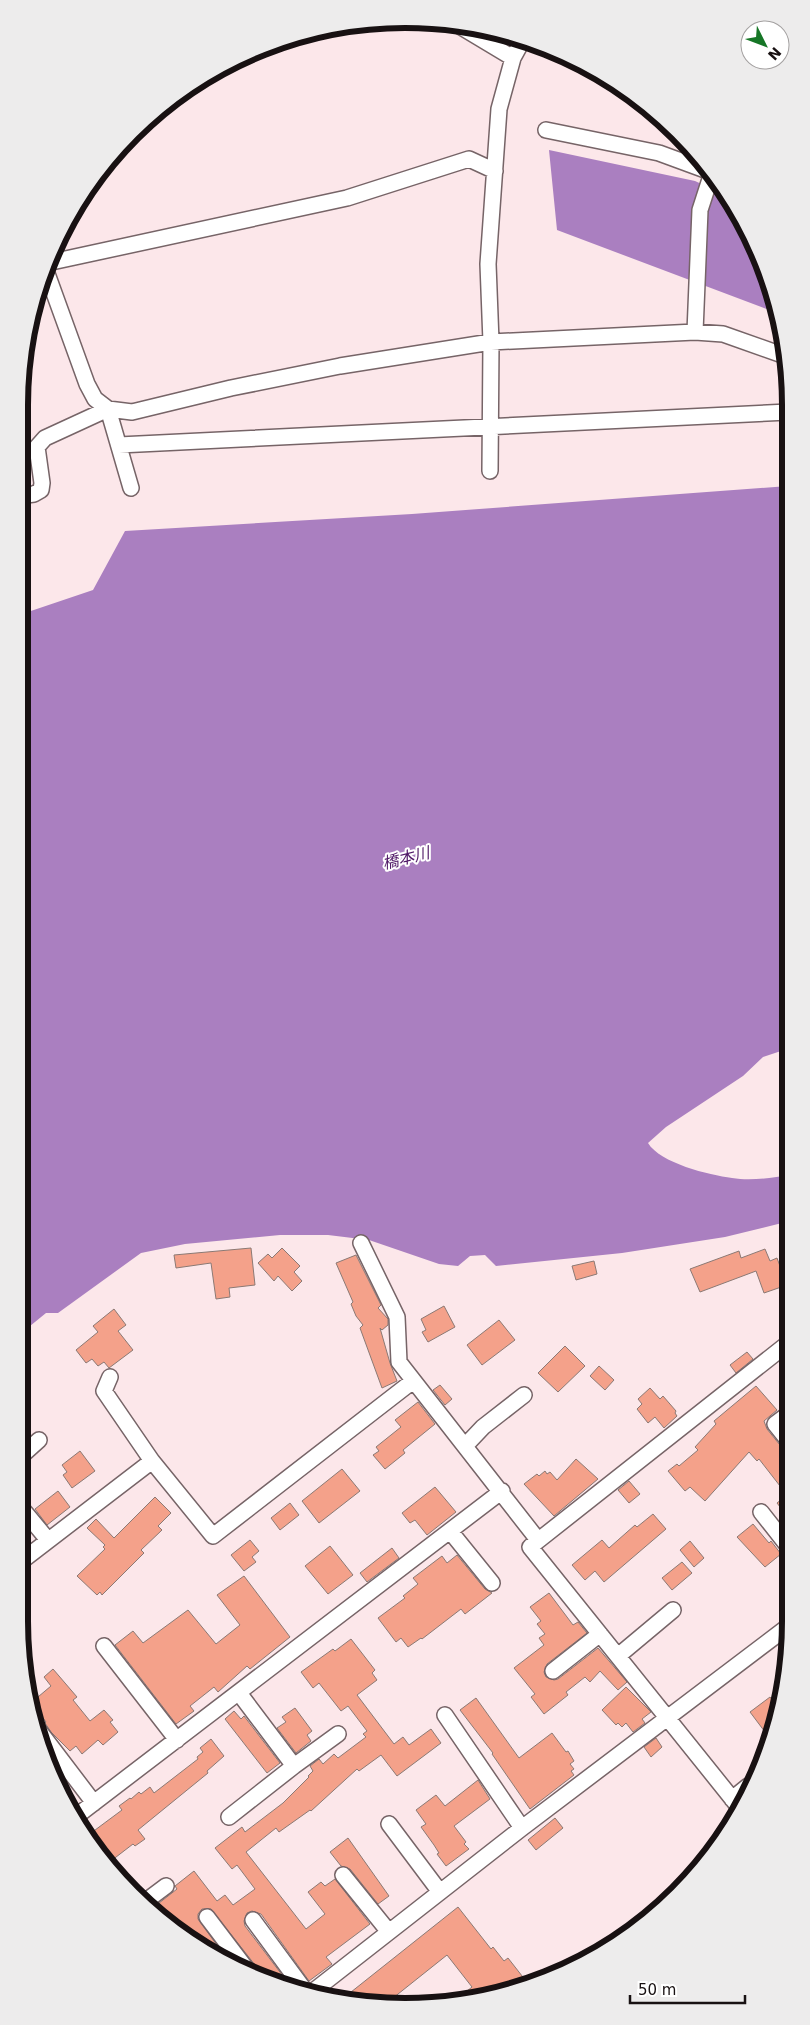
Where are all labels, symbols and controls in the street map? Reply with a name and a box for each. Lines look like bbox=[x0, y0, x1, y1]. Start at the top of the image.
north arrow bbox=[740, 20, 790, 70]
text: N bbox=[765, 44, 785, 63]
water label: 橋本川 bbox=[380, 842, 434, 873]
scale bar bbox=[630, 1972, 745, 2004]
text: 50 m bbox=[638, 1981, 676, 1999]

